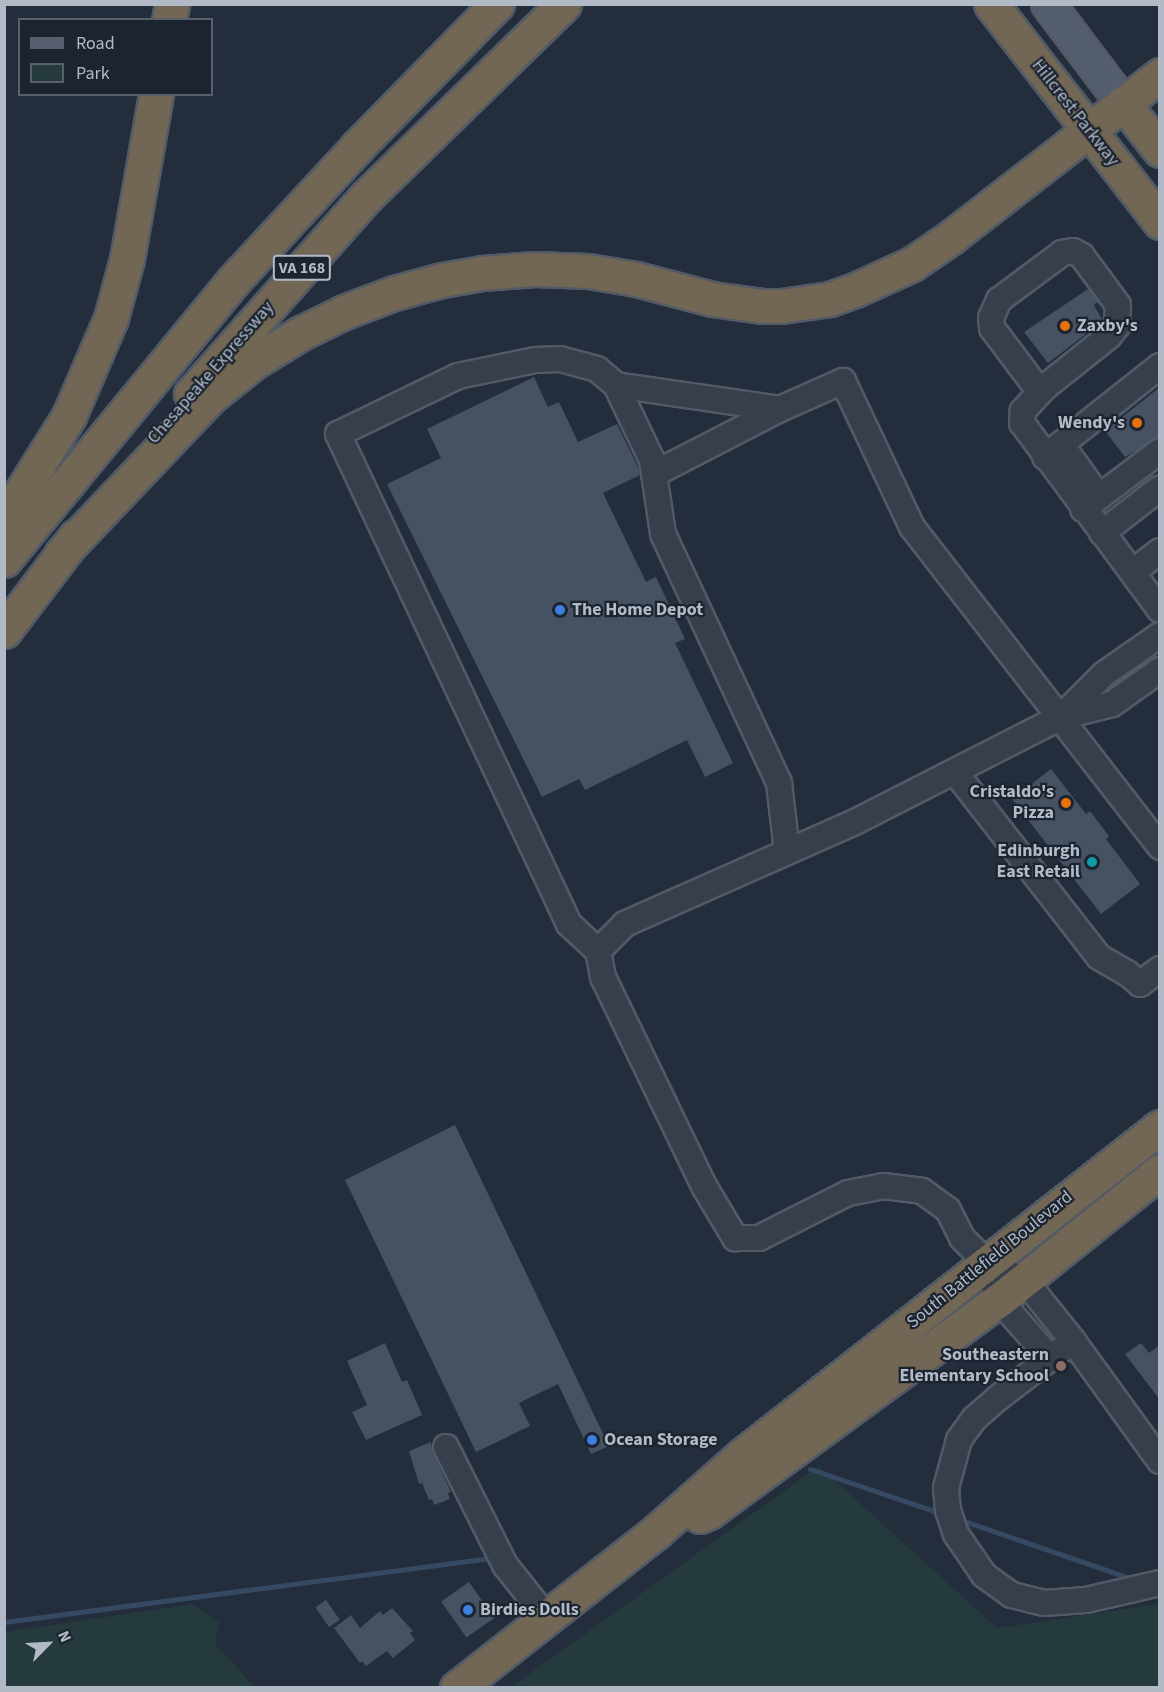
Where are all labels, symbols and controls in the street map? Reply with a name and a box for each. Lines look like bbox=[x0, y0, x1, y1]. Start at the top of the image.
legend bbox=[18, 18, 213, 96]
text: Road bbox=[76, 31, 115, 56]
street label: Hillcrest Parkway bbox=[1027, 55, 1123, 171]
text: Park bbox=[76, 61, 110, 86]
road number: VA 168 bbox=[272, 255, 332, 281]
street label: Chesapeake Expressway bbox=[143, 297, 279, 449]
place label: Zaxby's bbox=[1077, 315, 1138, 337]
marker: Zaxby's bbox=[1058, 319, 1072, 333]
place label: Wendy's bbox=[1058, 412, 1125, 434]
marker: Wendy's bbox=[1130, 416, 1144, 430]
place label: The Home Depot bbox=[572, 599, 703, 621]
marker: The Home Depot bbox=[553, 603, 567, 617]
place label: Cristaldo's Pizza bbox=[970, 782, 1054, 824]
marker: Cristaldo's Pizza bbox=[1059, 796, 1073, 810]
place label: Edinburgh East Retail bbox=[996, 841, 1080, 884]
marker: Edinburgh East Retail bbox=[1085, 855, 1099, 869]
street label: South Battlefield Boulevard bbox=[903, 1186, 1077, 1334]
place label: Southeastern Elementary School bbox=[899, 1345, 1049, 1388]
marker: Southeastern Elementary School bbox=[1054, 1359, 1068, 1373]
place label: Ocean Storage bbox=[604, 1429, 718, 1451]
marker: Ocean Storage bbox=[585, 1433, 599, 1447]
place label: Birdies Dolls bbox=[480, 1599, 579, 1621]
marker: Birdies Dolls bbox=[461, 1603, 475, 1617]
north arrow bbox=[18, 1614, 78, 1674]
text: N bbox=[52, 1627, 77, 1646]

